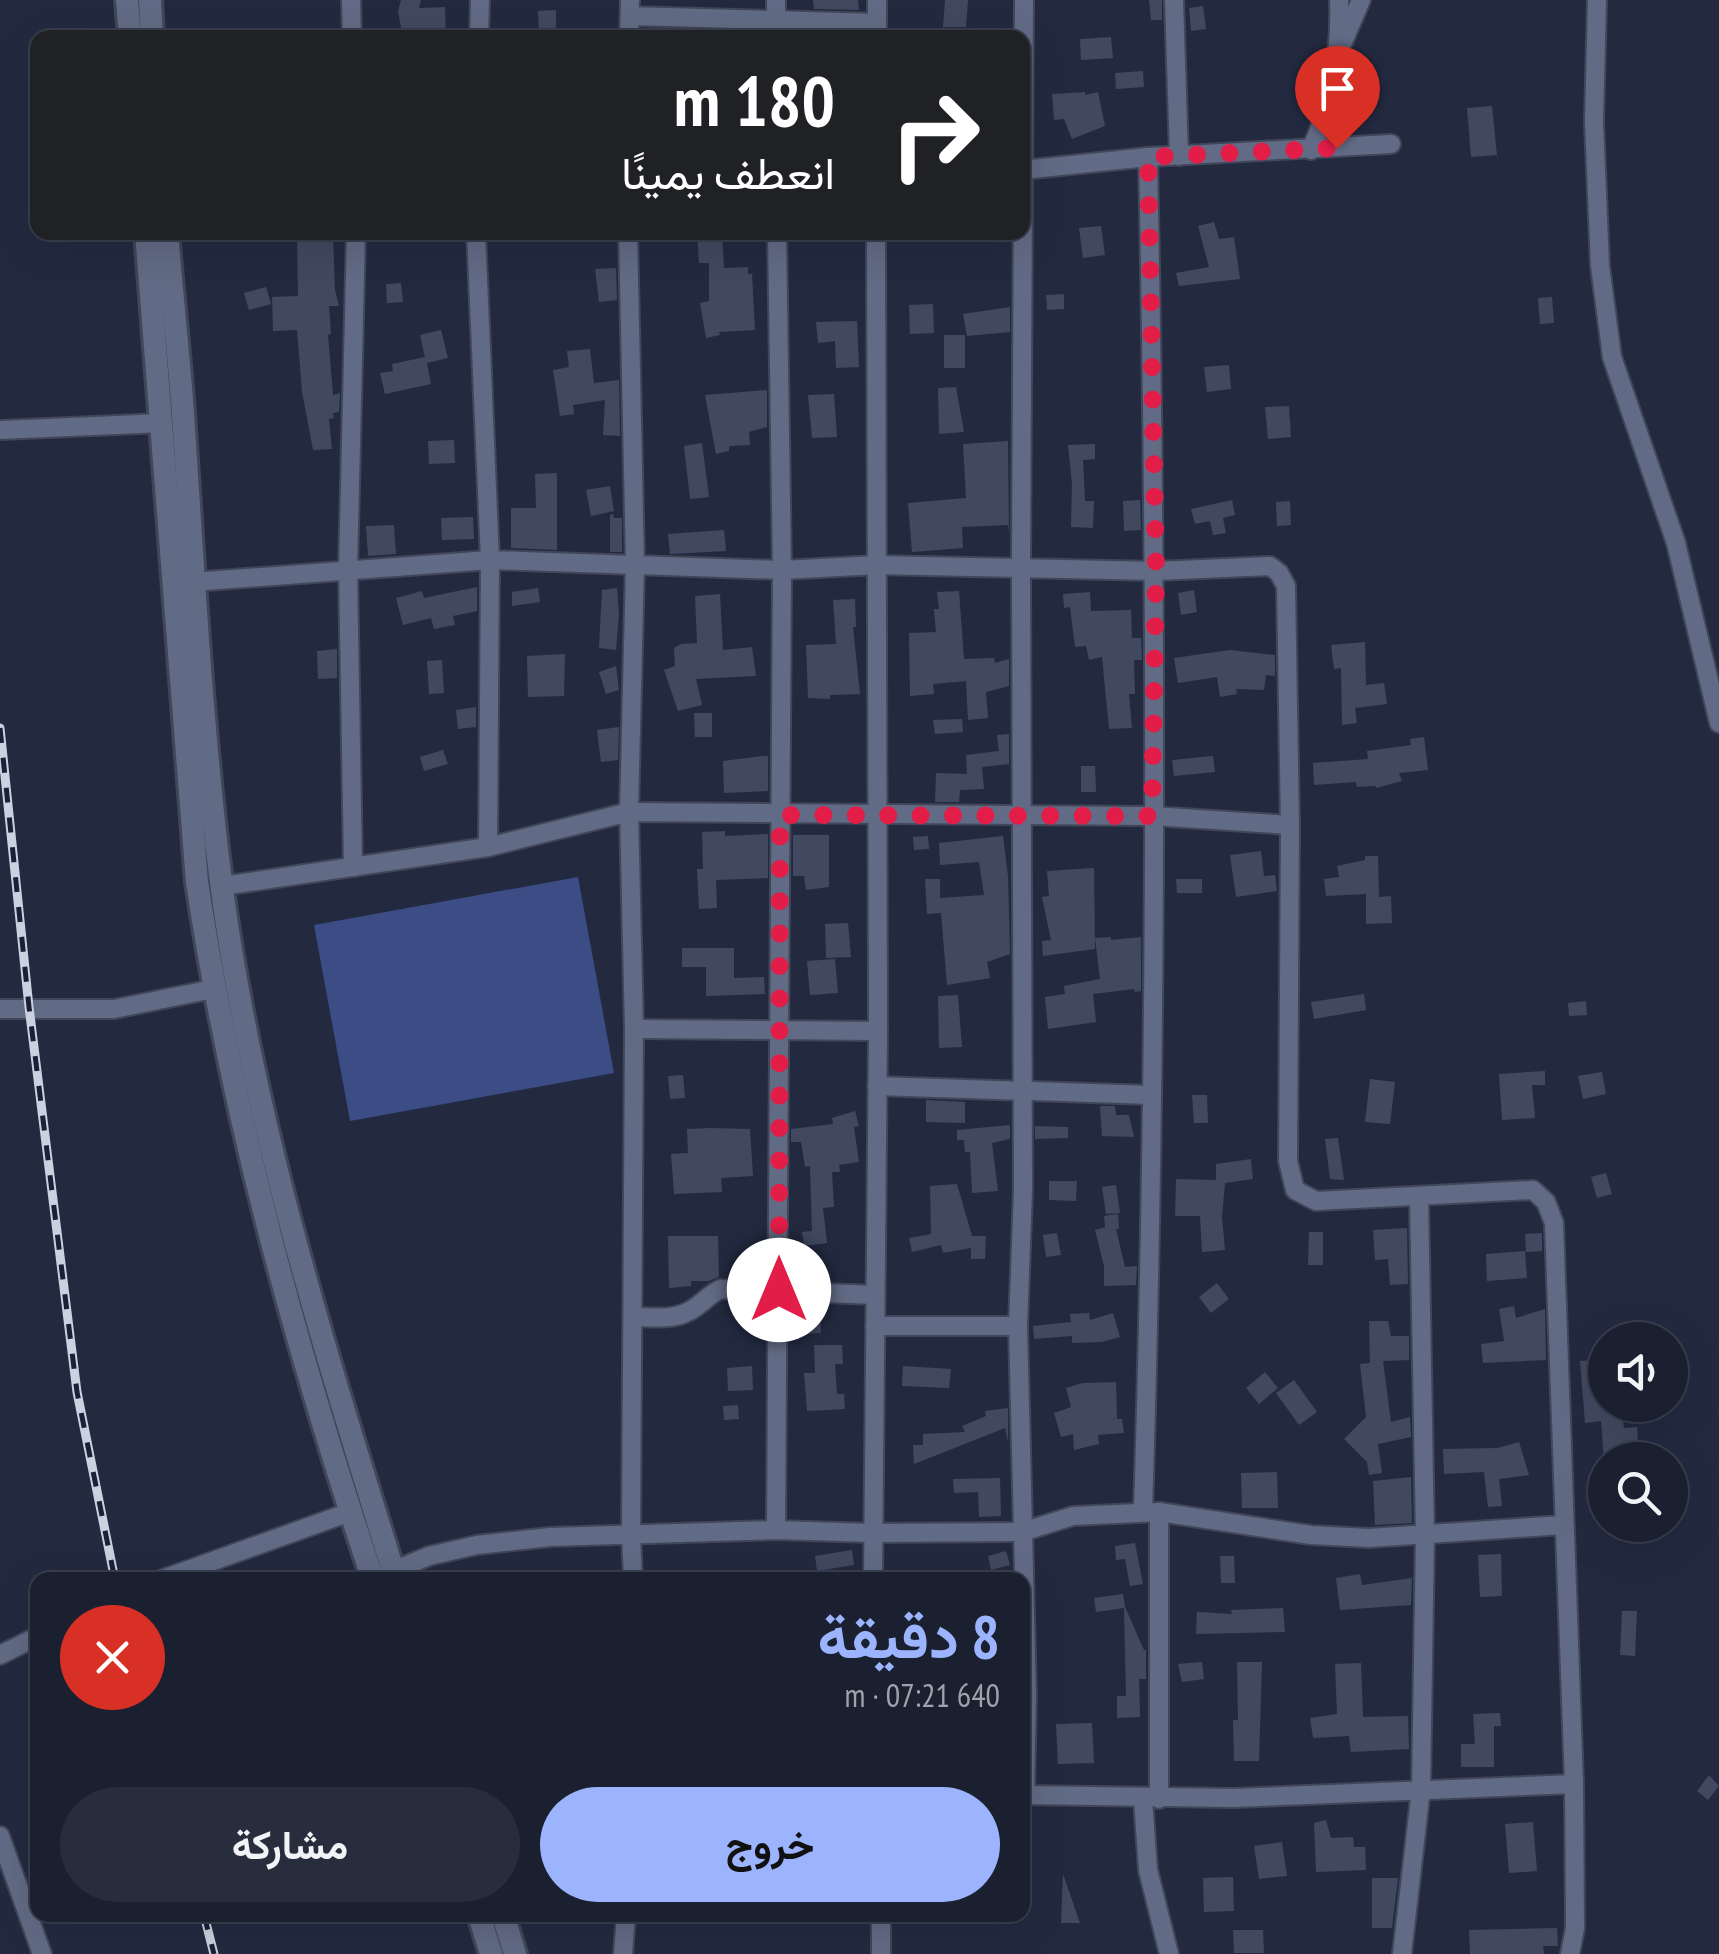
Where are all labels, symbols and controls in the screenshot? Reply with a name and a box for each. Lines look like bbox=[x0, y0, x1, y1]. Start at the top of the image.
pin bbox=[1295, 46, 1380, 149]
text: 180 m bbox=[674, 55, 835, 145]
icon: arrive bbox=[1310, 61, 1365, 116]
icon: right bbox=[870, 70, 1000, 200]
text: انعطف يمينًا bbox=[621, 143, 835, 201]
position arrow bbox=[727, 1238, 831, 1342]
map controls bbox=[1588, 1322, 1688, 1542]
button: sound bbox=[1588, 1322, 1688, 1422]
button: search bbox=[1588, 1442, 1688, 1542]
text: 8 دقيقة bbox=[818, 1597, 1000, 1675]
button: close bbox=[60, 1605, 165, 1710]
text: 640 m · 07:21 bbox=[845, 1674, 1000, 1716]
button: مشاركة bbox=[60, 1787, 520, 1902]
button: خروج bbox=[540, 1787, 1000, 1902]

